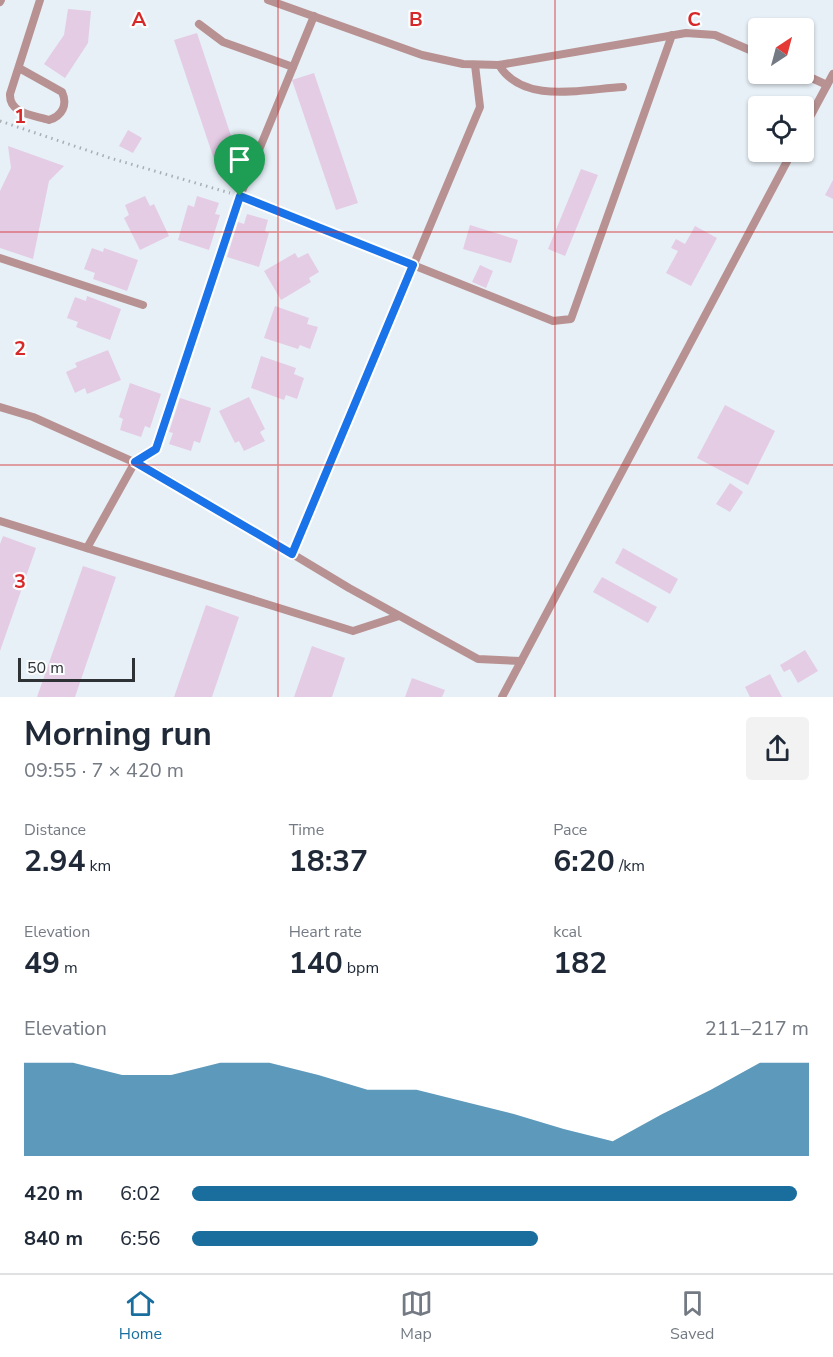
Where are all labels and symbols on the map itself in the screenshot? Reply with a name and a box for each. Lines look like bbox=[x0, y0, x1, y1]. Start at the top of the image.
text: A bbox=[132, 6, 147, 33]
text: B bbox=[409, 6, 423, 33]
text: C bbox=[687, 6, 701, 33]
north arrow bbox=[748, 18, 814, 84]
text: 1 bbox=[14, 103, 26, 130]
pin bbox=[214, 134, 265, 196]
text: 2 bbox=[14, 335, 26, 362]
text: 3 bbox=[14, 568, 26, 595]
scale bar bbox=[18, 655, 135, 682]

